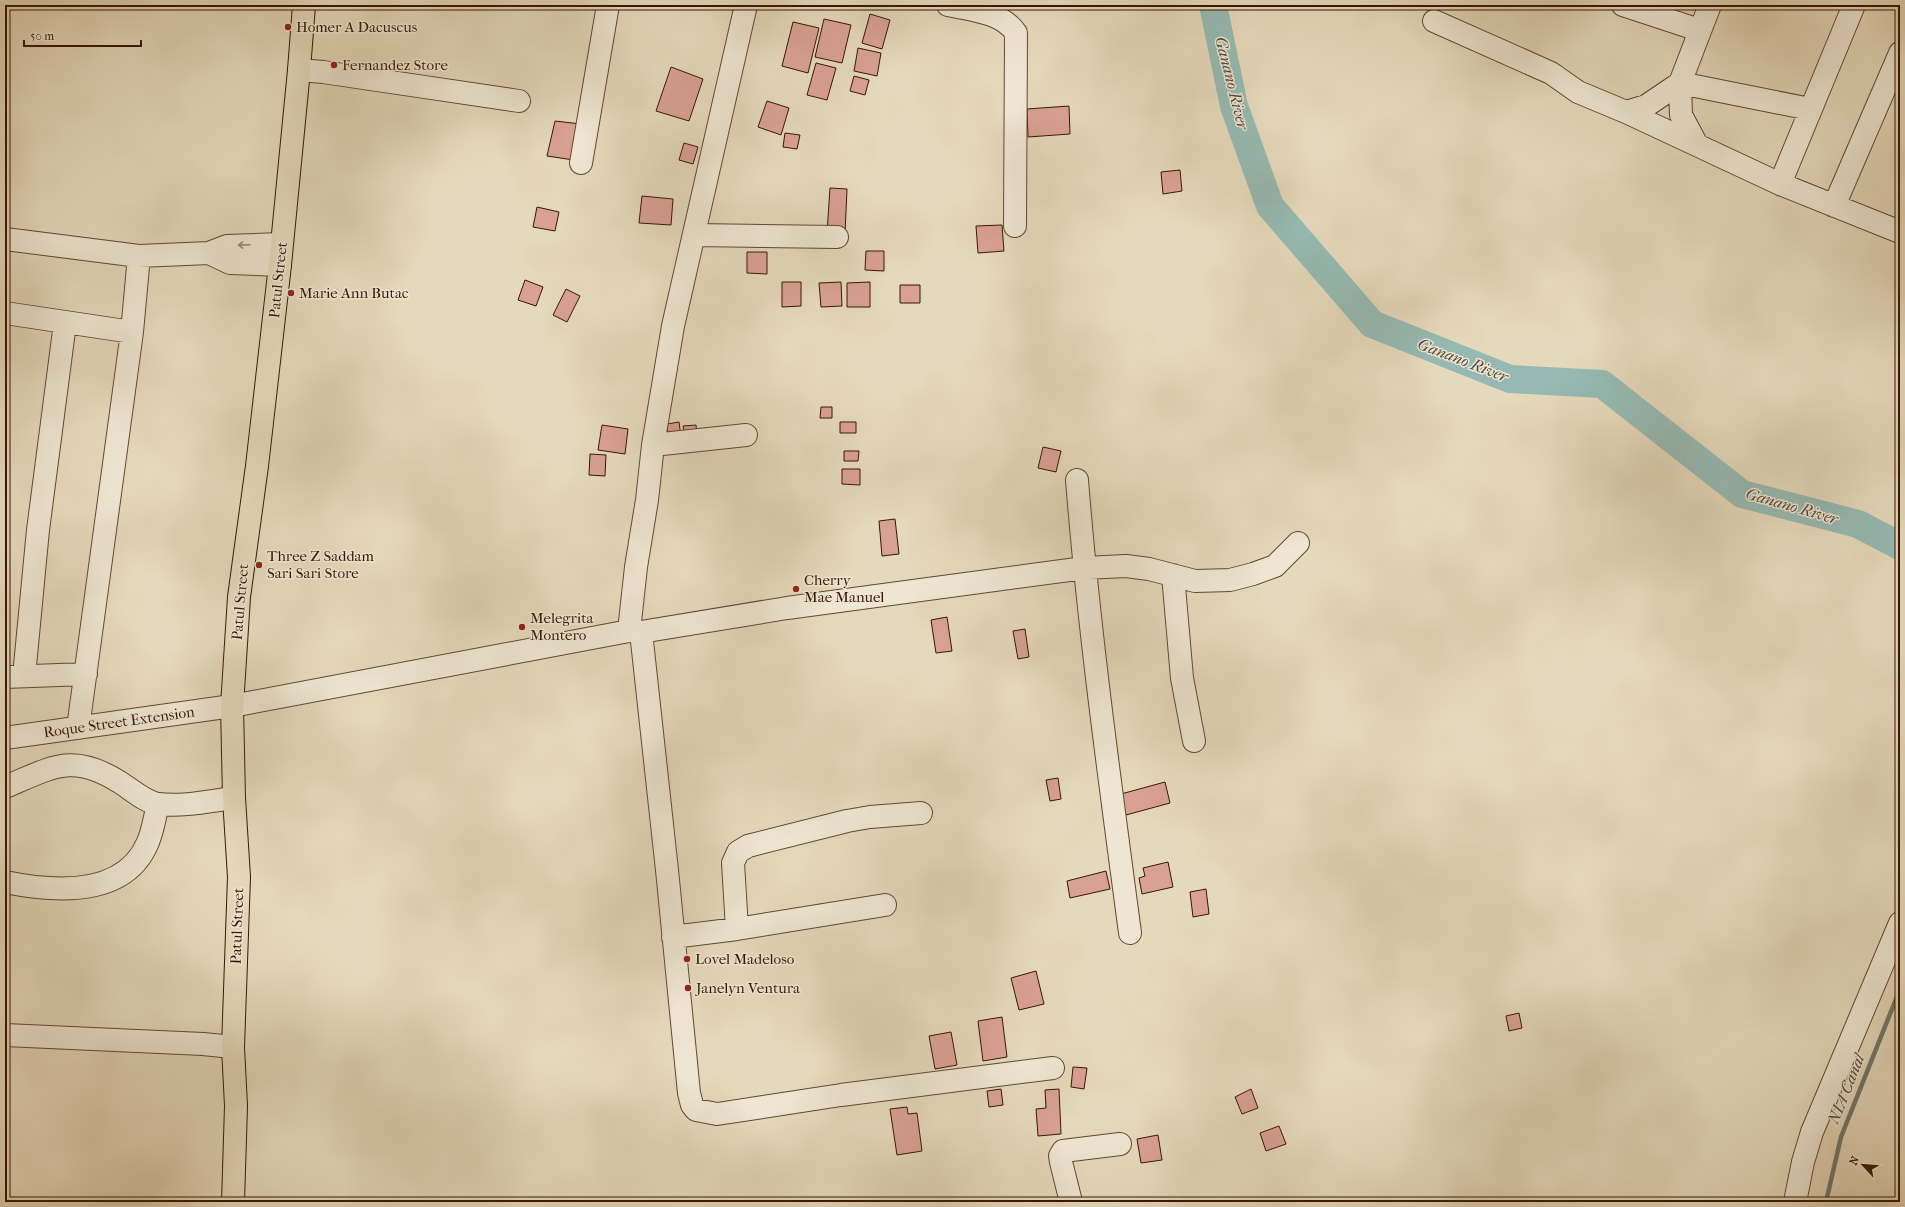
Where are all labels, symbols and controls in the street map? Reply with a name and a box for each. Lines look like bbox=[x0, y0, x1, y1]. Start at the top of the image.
place label: Homer A Dacuscus bbox=[296, 18, 418, 36]
scale bar bbox=[24, 22, 141, 48]
marker: Homer A Dacuscus bbox=[283, 22, 293, 32]
text: 50 m bbox=[30, 29, 54, 43]
water label: Ganano River bbox=[1211, 35, 1253, 133]
place label: Fernandez Store bbox=[342, 56, 448, 74]
marker: Fernandez Store bbox=[329, 60, 339, 70]
street label: Patul Street bbox=[265, 240, 291, 319]
one-way arrow bbox=[238, 241, 251, 249]
place label: Marie Ann Butac bbox=[299, 284, 409, 302]
marker: Marie Ann Butac bbox=[286, 288, 296, 298]
water label: Ganano River bbox=[1415, 334, 1513, 387]
water label: Ganano River bbox=[1744, 484, 1842, 529]
place label: Three Z Saddam Sari Sari Store bbox=[267, 547, 375, 582]
marker: Three Z Saddam Sari Sari Store bbox=[254, 560, 264, 570]
street label: Patul Street bbox=[228, 562, 252, 641]
place label: Cherry Mae Manuel bbox=[804, 571, 884, 606]
marker: Cherry Mae Manuel bbox=[791, 584, 801, 594]
place label: Melegrita Montero bbox=[530, 609, 595, 644]
marker: Melegrita Montero bbox=[517, 622, 527, 632]
street label: Roque Street Extension bbox=[42, 702, 196, 742]
street label: Patul Street bbox=[227, 887, 247, 965]
place label: Lovel Madeloso bbox=[695, 950, 795, 968]
marker: Lovel Madeloso bbox=[682, 954, 692, 964]
place label: Janelyn Ventura bbox=[695, 979, 801, 997]
marker: Janelyn Ventura bbox=[683, 983, 693, 993]
water label: NIA Canal bbox=[1823, 1050, 1869, 1127]
north arrow bbox=[1843, 1145, 1883, 1185]
text: N bbox=[1847, 1154, 1862, 1167]

